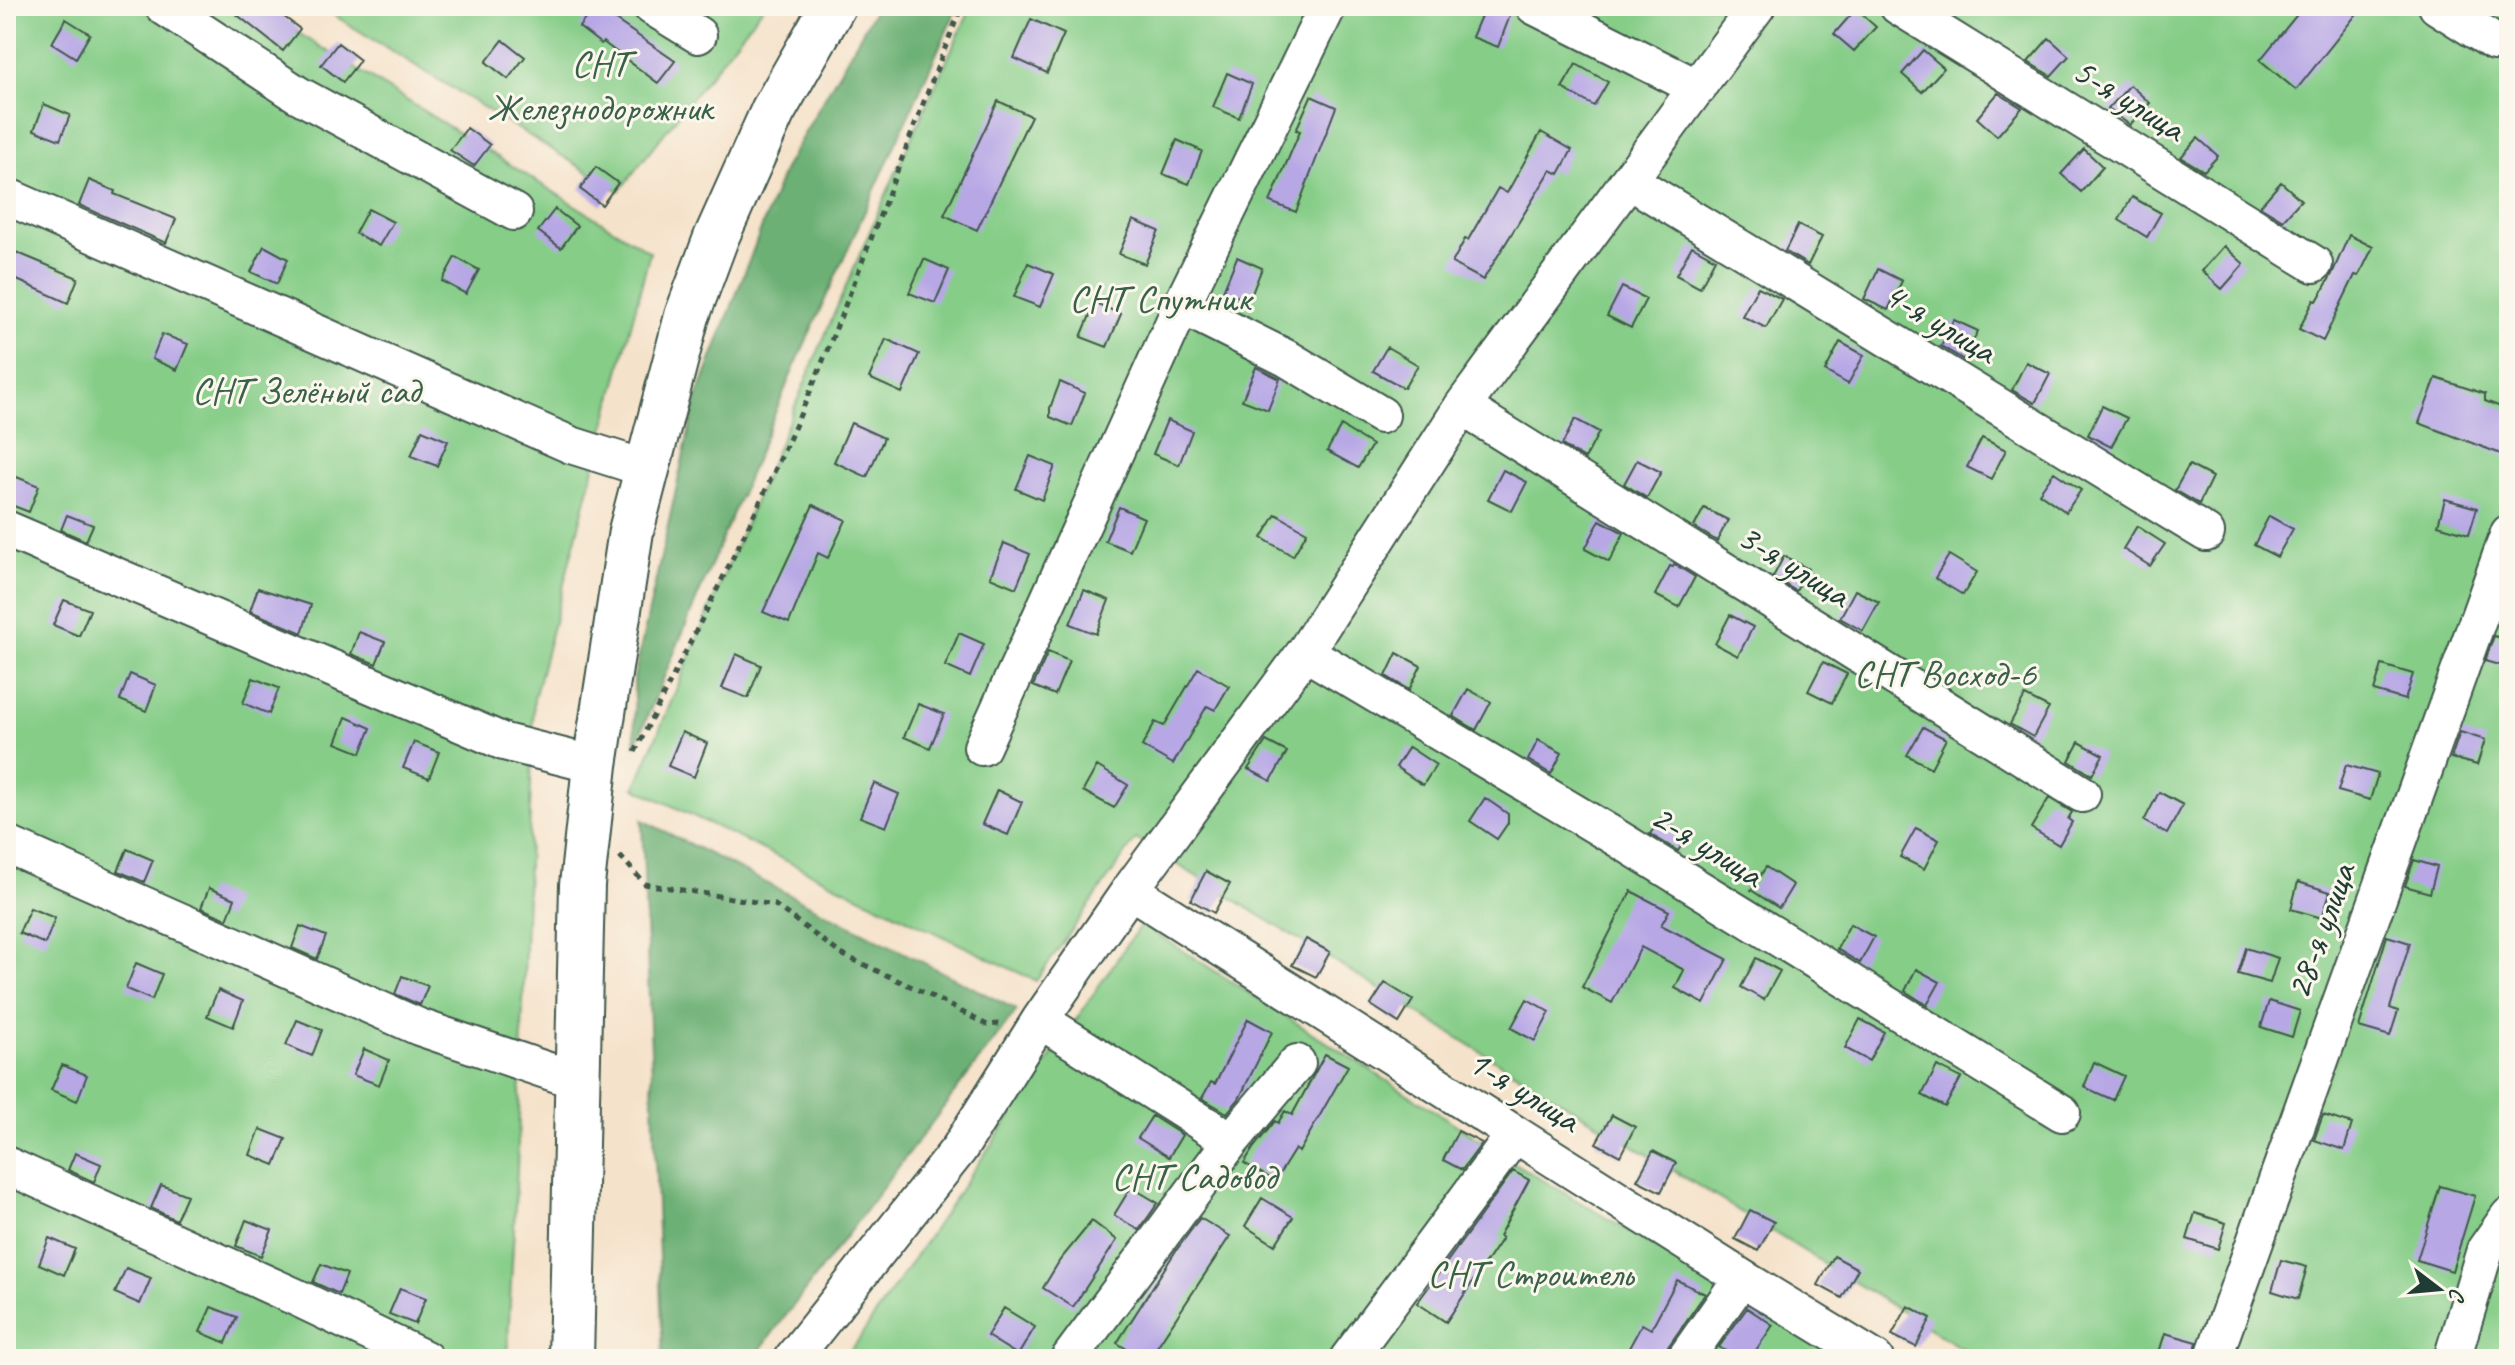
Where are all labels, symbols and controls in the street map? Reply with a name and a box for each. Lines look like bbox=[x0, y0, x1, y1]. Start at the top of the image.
park label: СНТ Железнодорожник bbox=[488, 40, 716, 131]
street label: 5-я улица bbox=[2064, 46, 2196, 153]
street label: 4-я улица bbox=[1875, 270, 2007, 375]
park label: СНТ Спутник bbox=[1069, 275, 1255, 322]
park label: СНТ Зелёный сад bbox=[192, 367, 424, 414]
street label: 3-я улица bbox=[1729, 512, 1861, 619]
park label: СНТ Восход-6 bbox=[1854, 650, 2038, 697]
street label: 2-я улица bbox=[1642, 792, 1774, 899]
street label: 28-я улица bbox=[2274, 855, 2367, 1005]
street label: 1-я улица bbox=[1459, 1037, 1591, 1144]
park label: СНТ Садовод bbox=[1112, 1153, 1280, 1200]
north arrow bbox=[2399, 1249, 2479, 1329]
park label: СНТ Строитель bbox=[1427, 1250, 1636, 1297]
text: С bbox=[2441, 1285, 2472, 1306]

